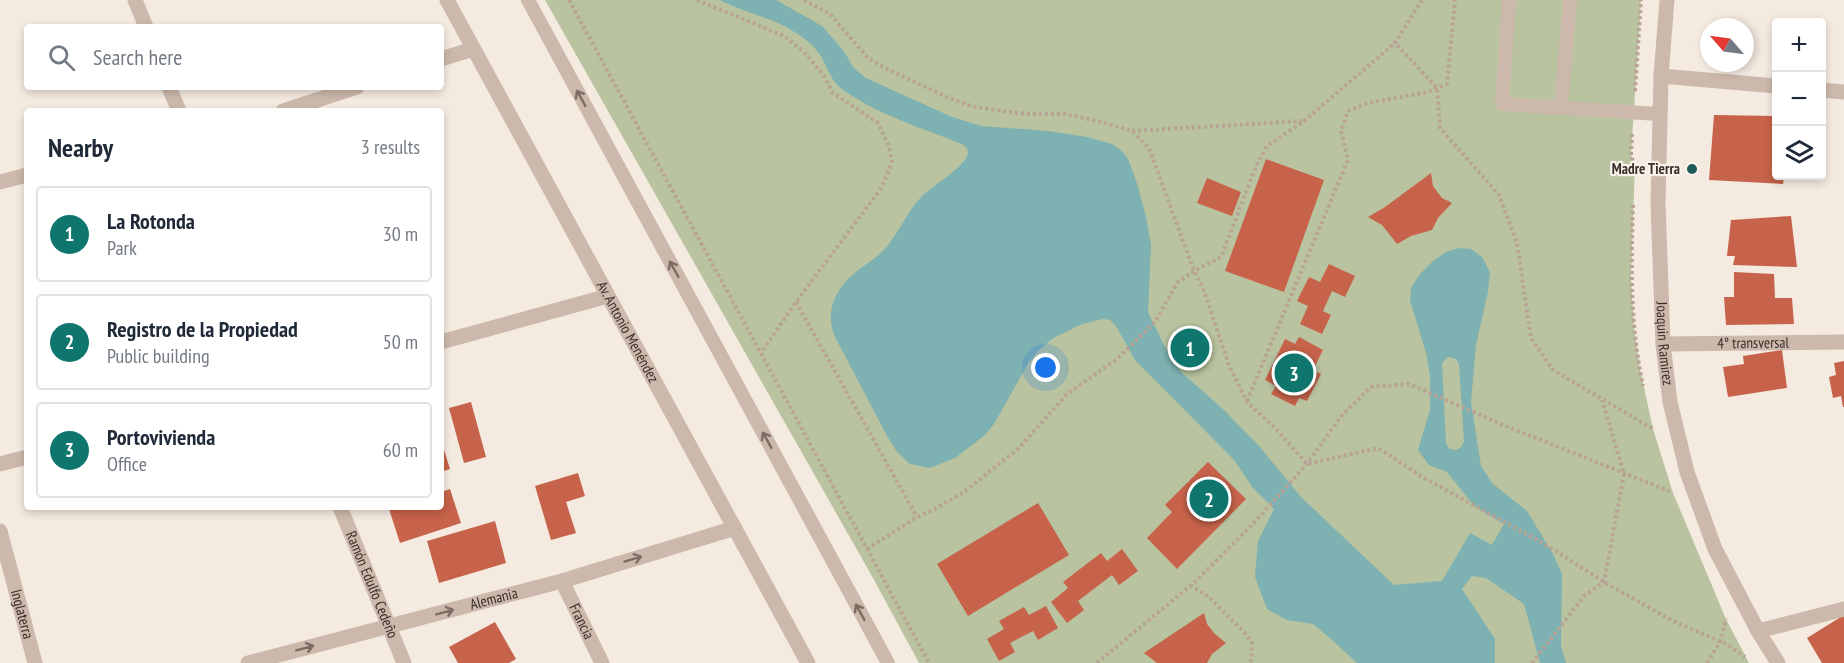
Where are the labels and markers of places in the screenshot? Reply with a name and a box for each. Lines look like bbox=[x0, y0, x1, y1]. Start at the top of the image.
place label: Madre Tierra bbox=[1612, 159, 1680, 178]
marker: Madre Tierra bbox=[1685, 162, 1699, 176]
pin: 1 bbox=[1170, 326, 1210, 370]
pin: 3 bbox=[1274, 350, 1314, 395]
pin: 2 bbox=[1190, 476, 1228, 522]

